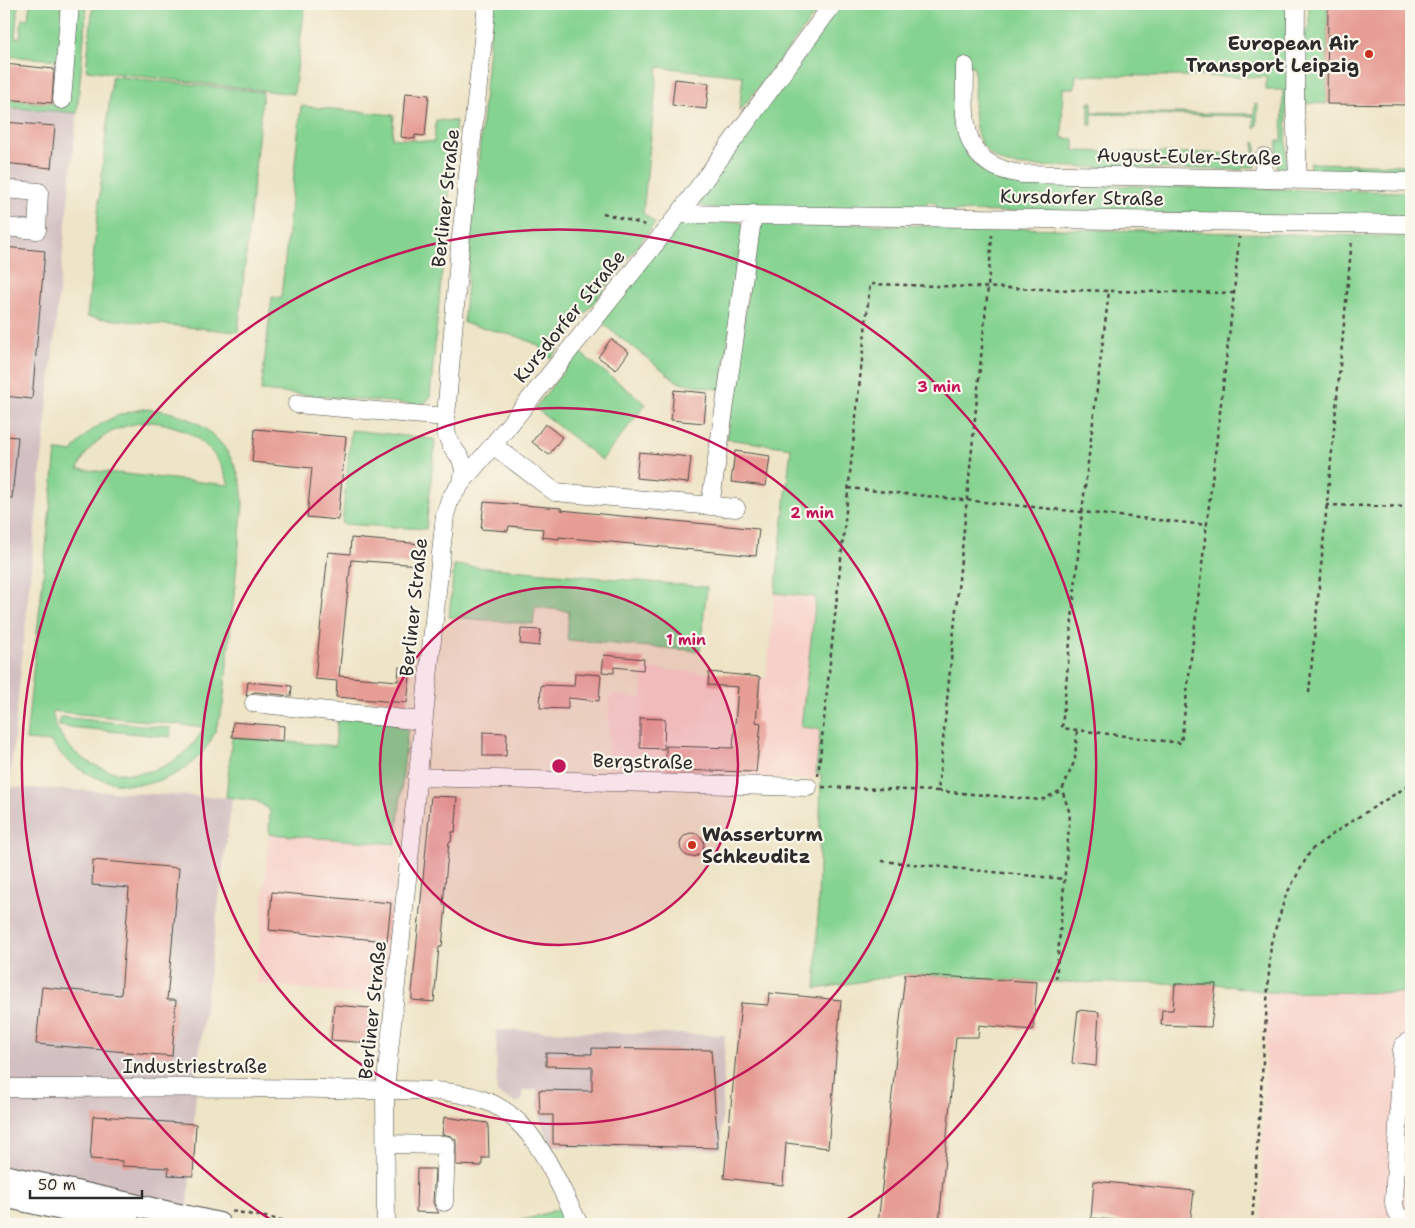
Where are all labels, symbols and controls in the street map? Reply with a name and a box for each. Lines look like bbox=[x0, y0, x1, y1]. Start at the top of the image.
place label: European Air Transport Leipzig bbox=[1186, 31, 1359, 78]
marker: European Air Transport Leipzig bbox=[1363, 48, 1375, 60]
street label: Berliner Straße bbox=[426, 128, 465, 269]
street label: August-Euler-Straße bbox=[1096, 142, 1282, 171]
street label: Kursdorfer Straße bbox=[1000, 184, 1164, 211]
street label: Kursdorfer Straße bbox=[508, 245, 631, 388]
text: 3 min bbox=[917, 377, 961, 397]
text: 2 min bbox=[790, 503, 834, 523]
street label: Berliner Straße bbox=[394, 537, 433, 678]
text: 1 min bbox=[666, 630, 706, 650]
street label: Bergstraße bbox=[592, 748, 694, 775]
centre of rings bbox=[550, 757, 568, 775]
place label: Wasserturm Schkeuditz bbox=[702, 822, 823, 869]
marker: Wasserturm Schkeuditz bbox=[686, 839, 698, 851]
street label: Berliner Straße bbox=[353, 940, 392, 1081]
street label: Industriestraße bbox=[123, 1054, 267, 1079]
scale bar bbox=[30, 1168, 142, 1200]
text: 50 m bbox=[38, 1175, 76, 1195]

